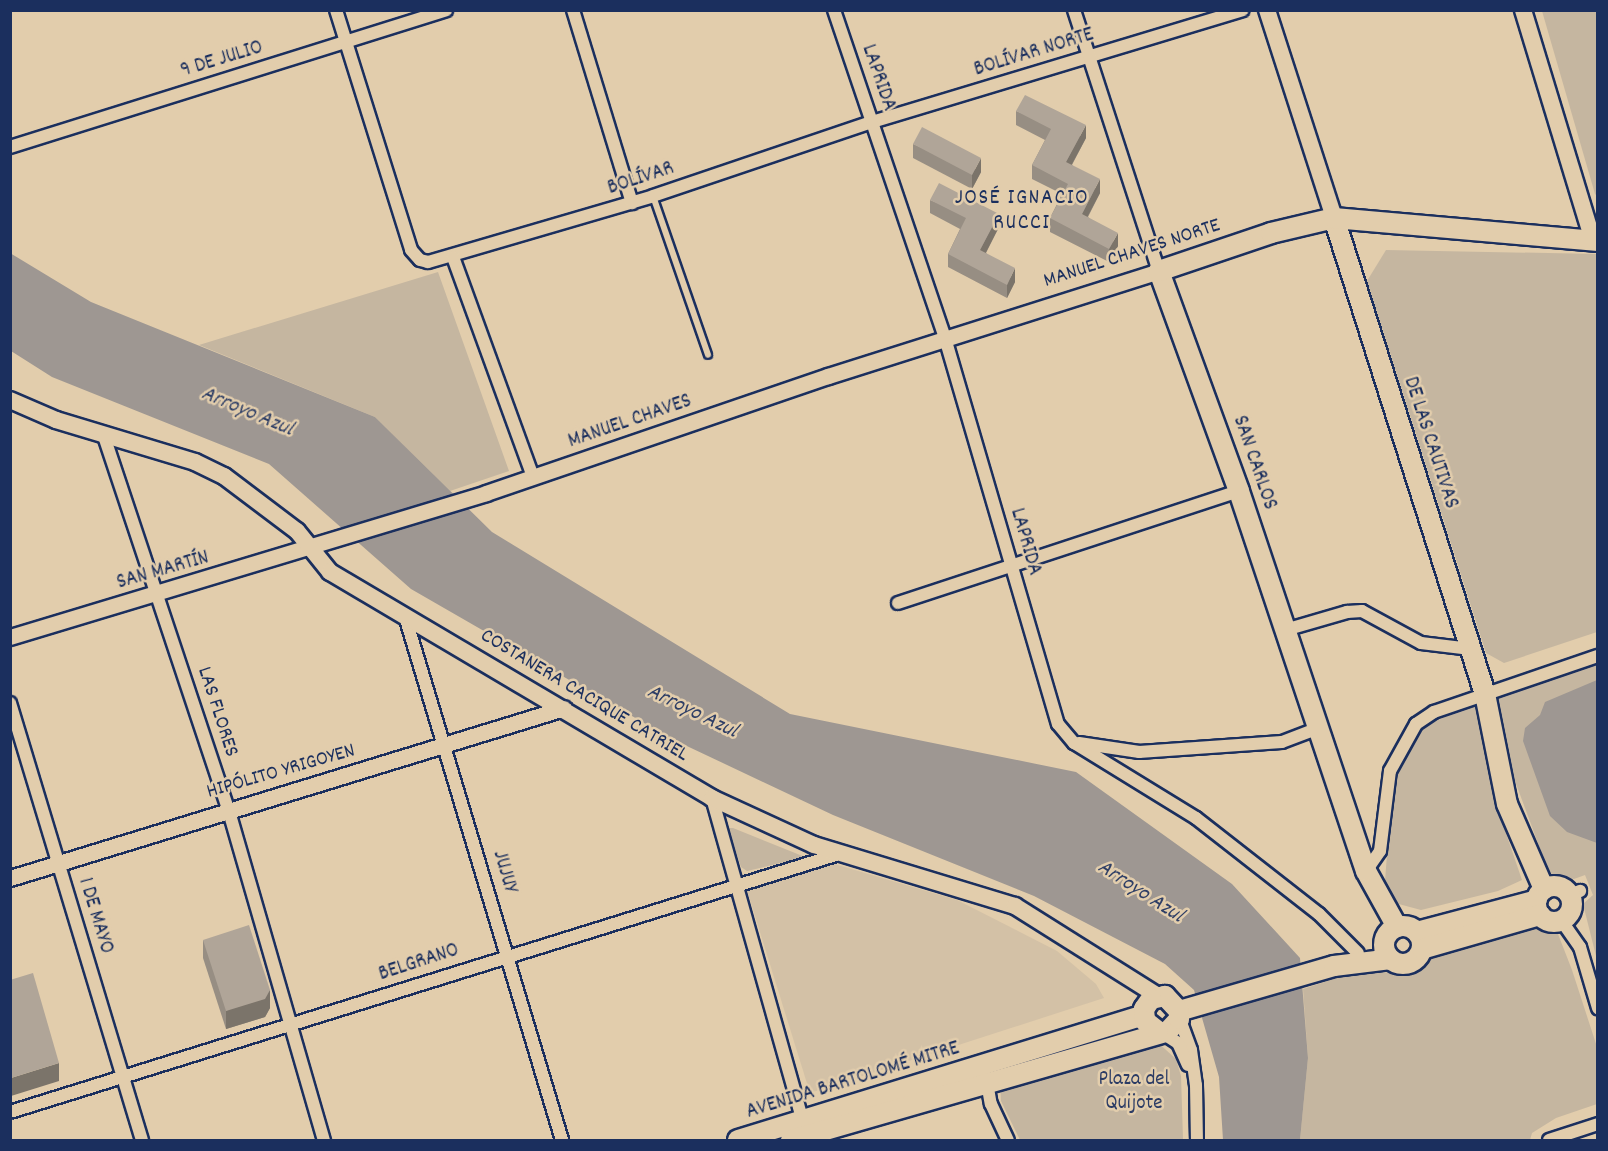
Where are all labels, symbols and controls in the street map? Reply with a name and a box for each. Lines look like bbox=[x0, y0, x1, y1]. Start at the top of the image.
street label: BOLÍVAR NORTE bbox=[971, 23, 1097, 83]
street label: 9 DE JULIO bbox=[178, 36, 266, 84]
street label: LAPRIDA bbox=[855, 41, 901, 115]
street label: BOLÍVAR bbox=[605, 156, 677, 202]
district label: JOSÉ IGNACIO RUCCI bbox=[955, 185, 1089, 236]
street label: MANUEL CHAVES NORTE bbox=[1041, 214, 1223, 294]
street label: DE LAS CAUTIVAS bbox=[1397, 374, 1463, 512]
water label: Arroyo Azul bbox=[197, 381, 297, 443]
street label: MANUEL CHAVES bbox=[565, 389, 695, 455]
street label: SAN CARLOS bbox=[1226, 413, 1282, 513]
street label: LAPRIDA bbox=[1003, 506, 1047, 578]
street label: SAN MARTÍN bbox=[114, 546, 212, 596]
street label: COSTANERA CACIQUE CATRIEL bbox=[475, 624, 693, 768]
street label: LAS FLORES bbox=[191, 664, 243, 760]
water label: Arroyo Azul bbox=[643, 679, 741, 745]
street label: HIPÓLITO YRIGOYEN bbox=[204, 739, 358, 805]
street label: JUJUY bbox=[486, 848, 522, 896]
water label: Arroyo Azul bbox=[1092, 855, 1188, 929]
street label: 1 DE MAYO bbox=[72, 875, 118, 957]
street label: BELGRANO bbox=[376, 938, 462, 988]
street label: AVENIDA BARTOLOMÉ MITRE bbox=[743, 1037, 963, 1125]
park label: Plaza del Quijote bbox=[1098, 1067, 1170, 1117]

